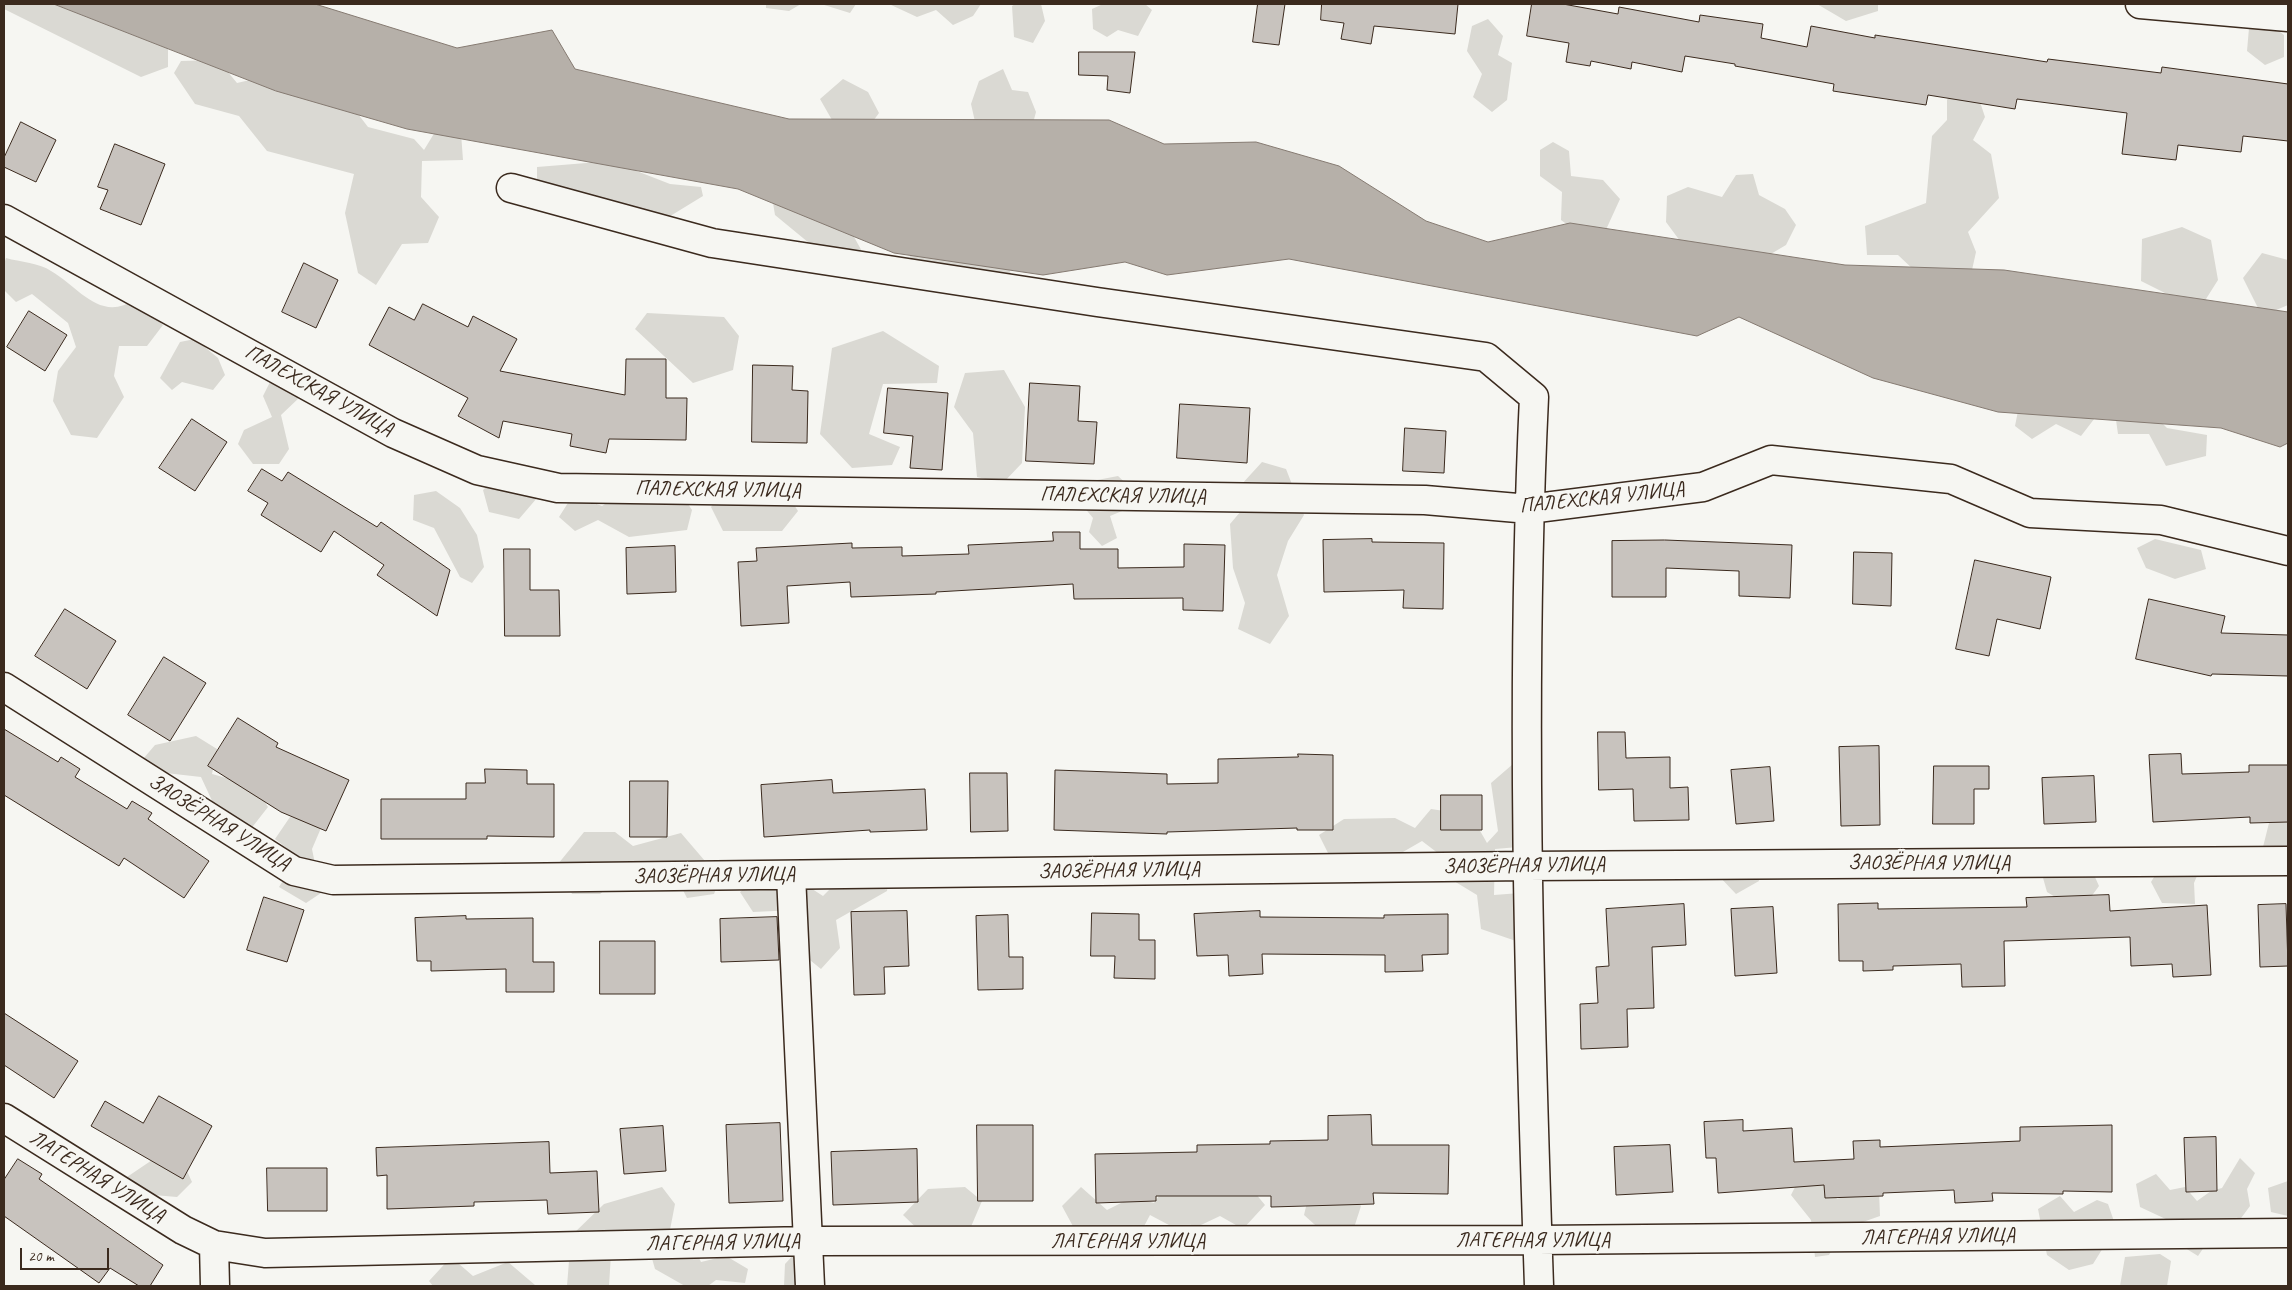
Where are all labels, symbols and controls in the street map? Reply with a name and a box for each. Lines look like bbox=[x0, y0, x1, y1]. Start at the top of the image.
street label: ПАЛЕХСКАЯ УЛИЦА bbox=[240, 340, 398, 442]
street label: ПАЛЕХСКАЯ УЛИЦА bbox=[635, 476, 801, 504]
street label: ПАЛЕХСКАЯ УЛИЦА bbox=[1518, 477, 1686, 519]
street label: ПАЛЕХСКАЯ УЛИЦА bbox=[1040, 482, 1206, 510]
street label: ЗАОЗЁРНАЯ УЛИЦА bbox=[143, 769, 295, 877]
street label: ЗАОЗЁРНАЯ УЛИЦА bbox=[1848, 850, 2010, 876]
street label: ЗАОЗЁРНАЯ УЛИЦА bbox=[1443, 852, 1605, 880]
street label: ЗАОЗЁРНАЯ УЛИЦА bbox=[1038, 857, 1200, 885]
street label: ЗАОЗЁРНАЯ УЛИЦА bbox=[633, 862, 795, 890]
street label: ЛАГЕРНАЯ УЛИЦА bbox=[25, 1125, 169, 1229]
street label: ЛАГЕРНАЯ УЛИЦА bbox=[1861, 1223, 2015, 1251]
street label: ЛАГЕРНАЯ УЛИЦА bbox=[1456, 1227, 1610, 1253]
street label: ЛАГЕРНАЯ УЛИЦА bbox=[1051, 1228, 1205, 1254]
street label: ЛАГЕРНАЯ УЛИЦА bbox=[646, 1229, 800, 1257]
scale bar bbox=[22, 1238, 111, 1270]
text: 20 m bbox=[28, 1247, 54, 1266]

